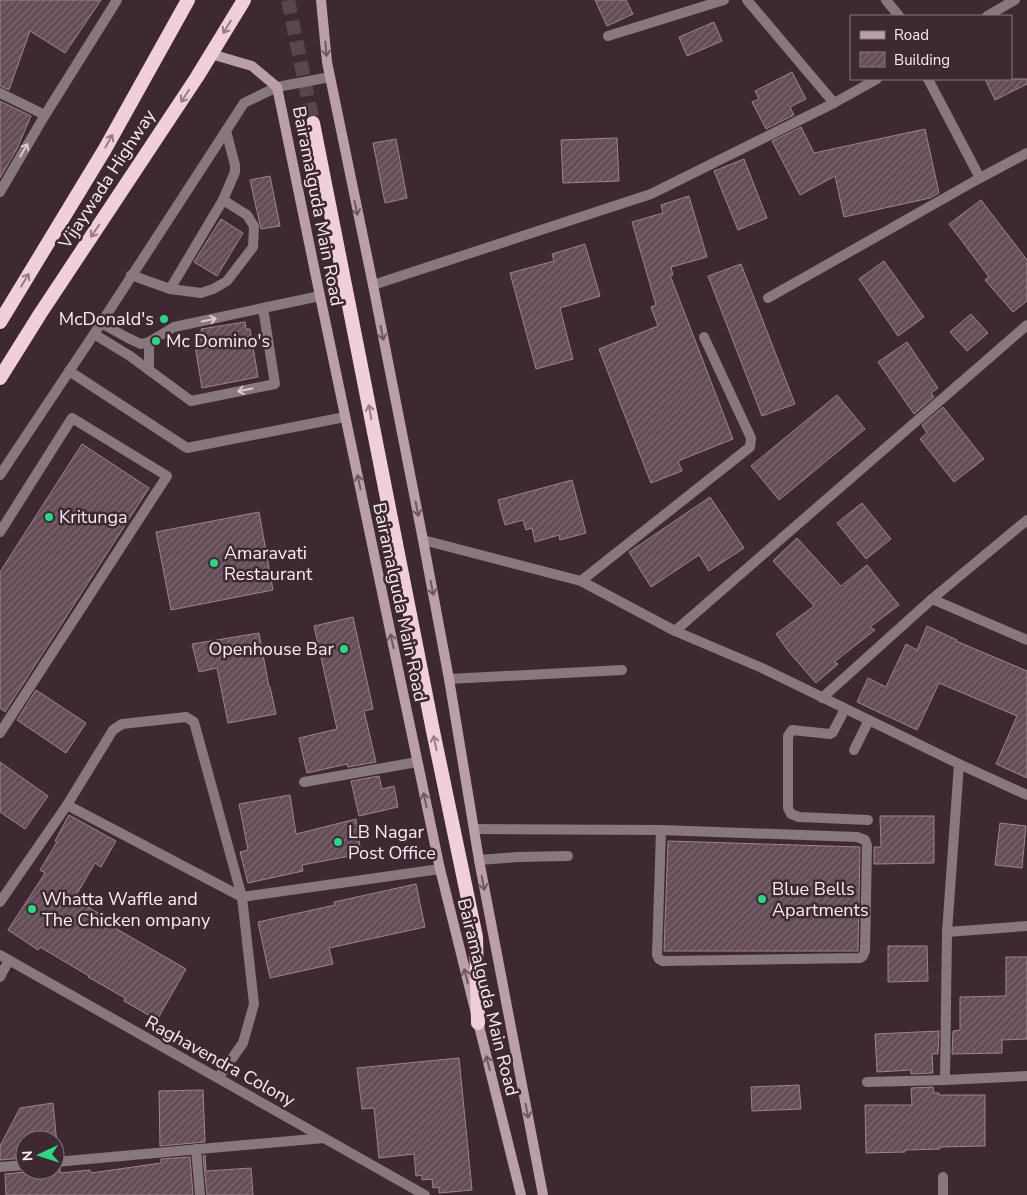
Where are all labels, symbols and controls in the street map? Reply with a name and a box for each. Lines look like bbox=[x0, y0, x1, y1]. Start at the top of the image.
legend bbox=[850, 15, 1012, 80]
one-way arrow bbox=[222, 20, 232, 34]
text: Road bbox=[894, 25, 929, 45]
one-way arrow bbox=[321, 40, 331, 56]
text: Building bbox=[894, 50, 950, 70]
one-way arrow bbox=[179, 88, 189, 102]
street label: Vijaywada Highway bbox=[52, 104, 161, 254]
street label: Bairamalguda Main Road bbox=[287, 104, 349, 308]
one-way arrow bbox=[104, 134, 114, 149]
one-way arrow bbox=[20, 144, 30, 158]
one-way arrow bbox=[352, 200, 361, 216]
one-way arrow bbox=[90, 224, 100, 238]
one-way arrow bbox=[21, 274, 31, 288]
place label: McDonald's bbox=[59, 307, 154, 331]
marker: McDonald's bbox=[158, 313, 170, 325]
one-way arrow bbox=[200, 314, 216, 324]
one-way arrow bbox=[378, 324, 387, 340]
place label: Mc Domino's bbox=[166, 329, 270, 353]
marker: Mc Domino's bbox=[150, 335, 162, 347]
one-way arrow bbox=[238, 386, 254, 395]
one-way arrow bbox=[365, 405, 375, 421]
one-way arrow bbox=[353, 475, 363, 491]
street label: Bairamalguda Main Road bbox=[367, 500, 433, 704]
one-way arrow bbox=[413, 501, 422, 517]
place label: Kritunga bbox=[59, 505, 128, 529]
marker: Kritunga bbox=[43, 511, 55, 523]
place label: Amaravati Restaurant bbox=[224, 541, 313, 586]
marker: Amaravati Restaurant bbox=[208, 557, 220, 569]
one-way arrow bbox=[427, 579, 437, 595]
one-way arrow bbox=[387, 634, 396, 650]
place label: Openhouse Bar bbox=[209, 637, 335, 661]
marker: Openhouse Bar bbox=[338, 643, 350, 655]
one-way arrow bbox=[430, 736, 440, 752]
one-way arrow bbox=[420, 793, 429, 809]
place label: LB Nagar Post Office bbox=[348, 820, 436, 865]
marker: LB Nagar Post Office bbox=[332, 836, 344, 848]
one-way arrow bbox=[479, 874, 489, 890]
place label: Blue Bells Apartments bbox=[772, 877, 869, 922]
place label: Whatta Waffle and The Chicken ompany bbox=[42, 887, 211, 932]
marker: Blue Bells Apartments bbox=[756, 893, 768, 905]
street label: Bairamalguda Main Road bbox=[452, 896, 524, 1098]
marker: Whatta Waffle and The Chicken ompany bbox=[26, 903, 38, 915]
one-way arrow bbox=[461, 968, 470, 984]
street label: Raghavendra Colony bbox=[141, 1010, 300, 1113]
one-way arrow bbox=[483, 1055, 492, 1071]
one-way arrow bbox=[523, 1103, 532, 1119]
north arrow bbox=[15, 1130, 65, 1180]
text: N bbox=[18, 1150, 37, 1162]

